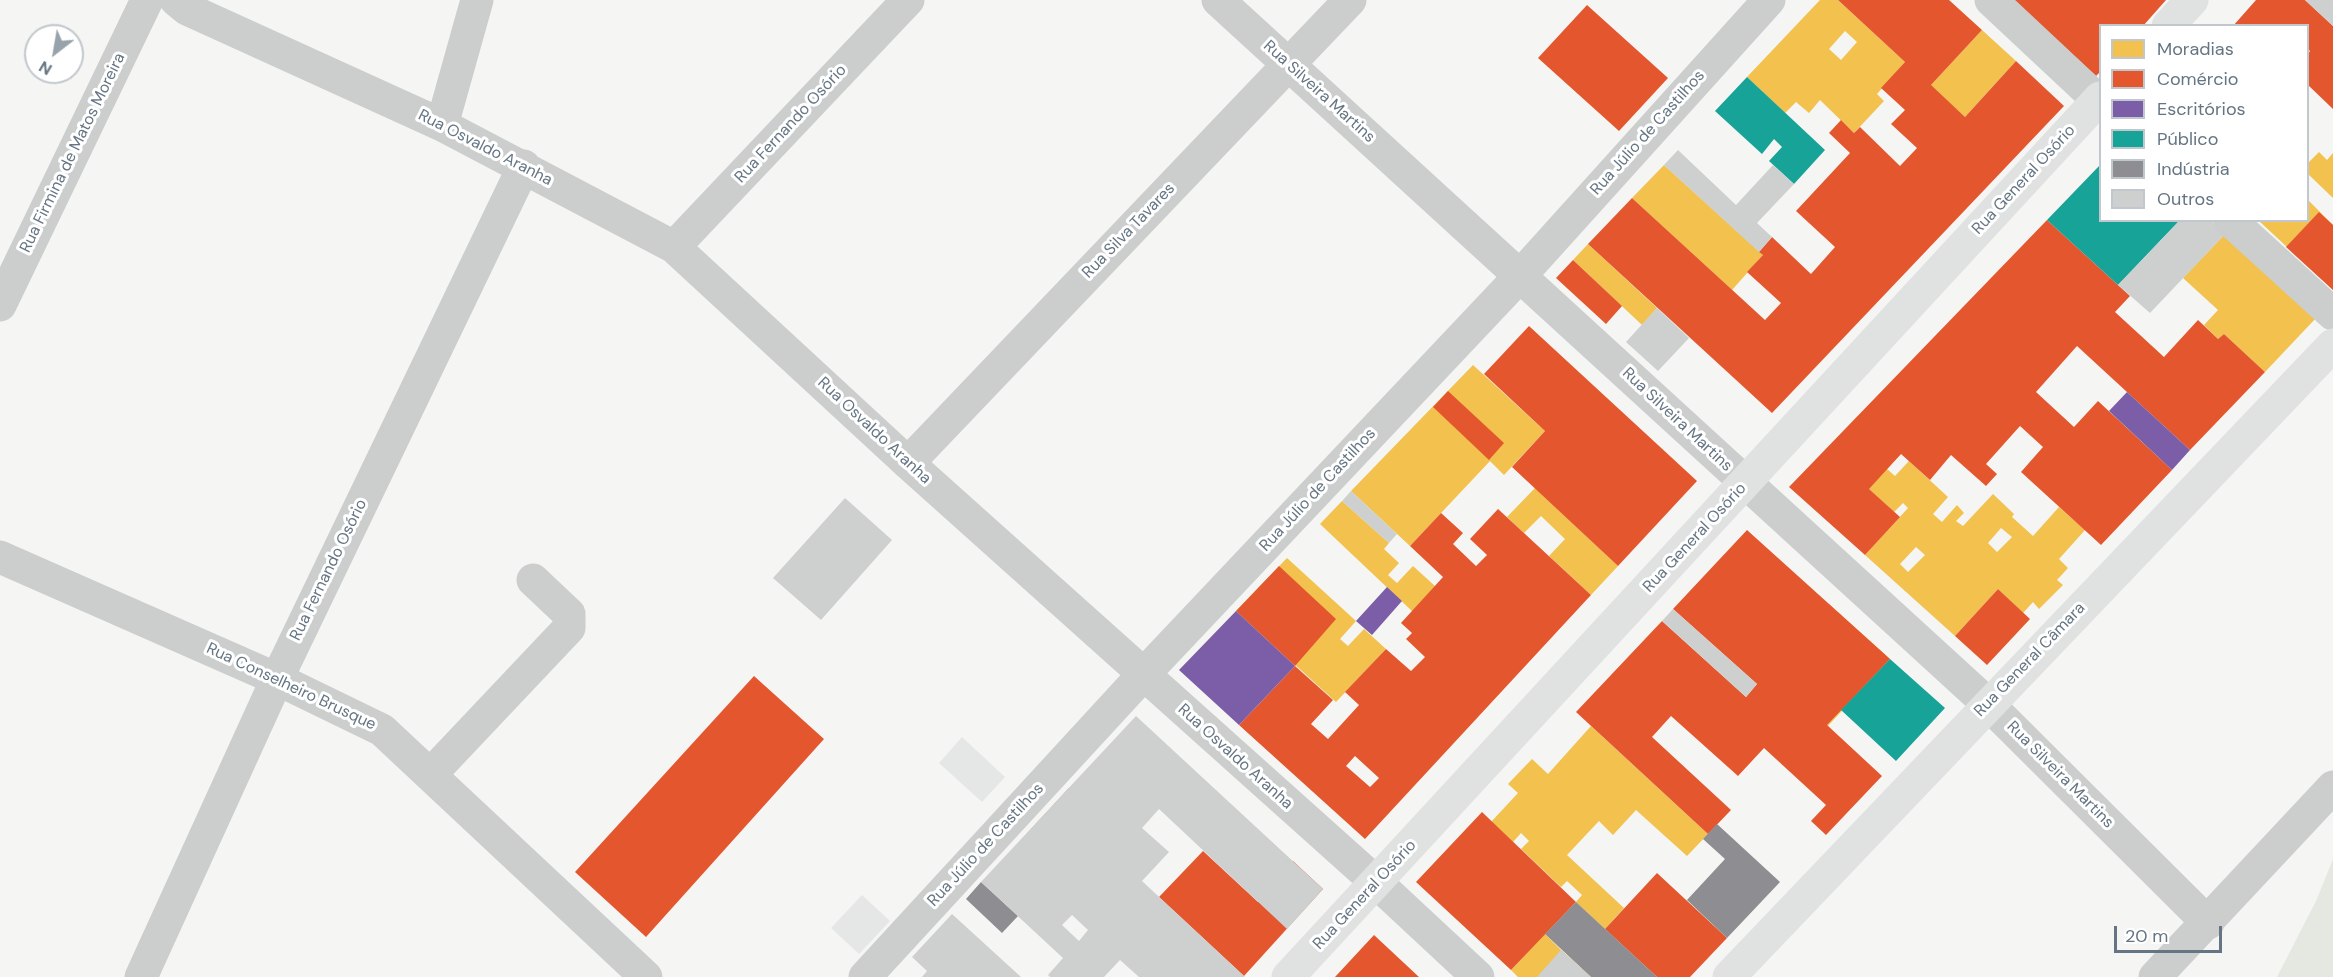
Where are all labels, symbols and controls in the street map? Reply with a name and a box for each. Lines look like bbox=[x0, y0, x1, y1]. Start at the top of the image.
north arrow bbox=[24, 24, 84, 84]
legend bbox=[2099, 24, 2309, 222]
street label: Rua Silveira Martins bbox=[1259, 37, 1379, 147]
text: Moradias bbox=[2157, 37, 2234, 61]
street label: Rua Firmina de Matos Moreira bbox=[16, 50, 130, 256]
text: N bbox=[35, 56, 56, 80]
street label: Rua Fernando Osório bbox=[731, 61, 851, 187]
street label: Rua Júlio de Castilhos bbox=[1587, 67, 1709, 199]
text: Comércio bbox=[2157, 67, 2238, 91]
text: Escritórios bbox=[2157, 97, 2246, 121]
street label: Rua Osvaldo Aranha bbox=[415, 106, 555, 190]
street label: Rua General Osório bbox=[1968, 121, 2080, 239]
text: Público bbox=[2157, 127, 2218, 151]
text: Indústria bbox=[2157, 157, 2230, 181]
street label: Rua Silva Tavares bbox=[1079, 179, 1179, 283]
text: Outros bbox=[2157, 187, 2214, 211]
street label: Rua Silveira Martins bbox=[1618, 364, 1736, 476]
street label: Rua Osvaldo Aranha bbox=[813, 374, 935, 488]
street label: Rua Júlio de Castilhos bbox=[1256, 424, 1380, 556]
street label: Rua General Osório bbox=[1639, 479, 1751, 597]
street label: Rua Fernando Osório bbox=[286, 496, 372, 644]
street label: Rua General Câmara bbox=[1971, 599, 2089, 721]
street label: Rua Conselheiro Brusque bbox=[203, 639, 379, 735]
street label: Rua Osvaldo Aranha bbox=[1174, 700, 1296, 814]
street label: Rua Silveira Martins bbox=[2002, 717, 2118, 833]
street label: Rua Júlio de Castilhos bbox=[924, 779, 1048, 911]
street label: Rua General Osório bbox=[1309, 836, 1421, 954]
scale bar bbox=[2117, 914, 2225, 952]
text: 20 m bbox=[2125, 924, 2168, 948]

